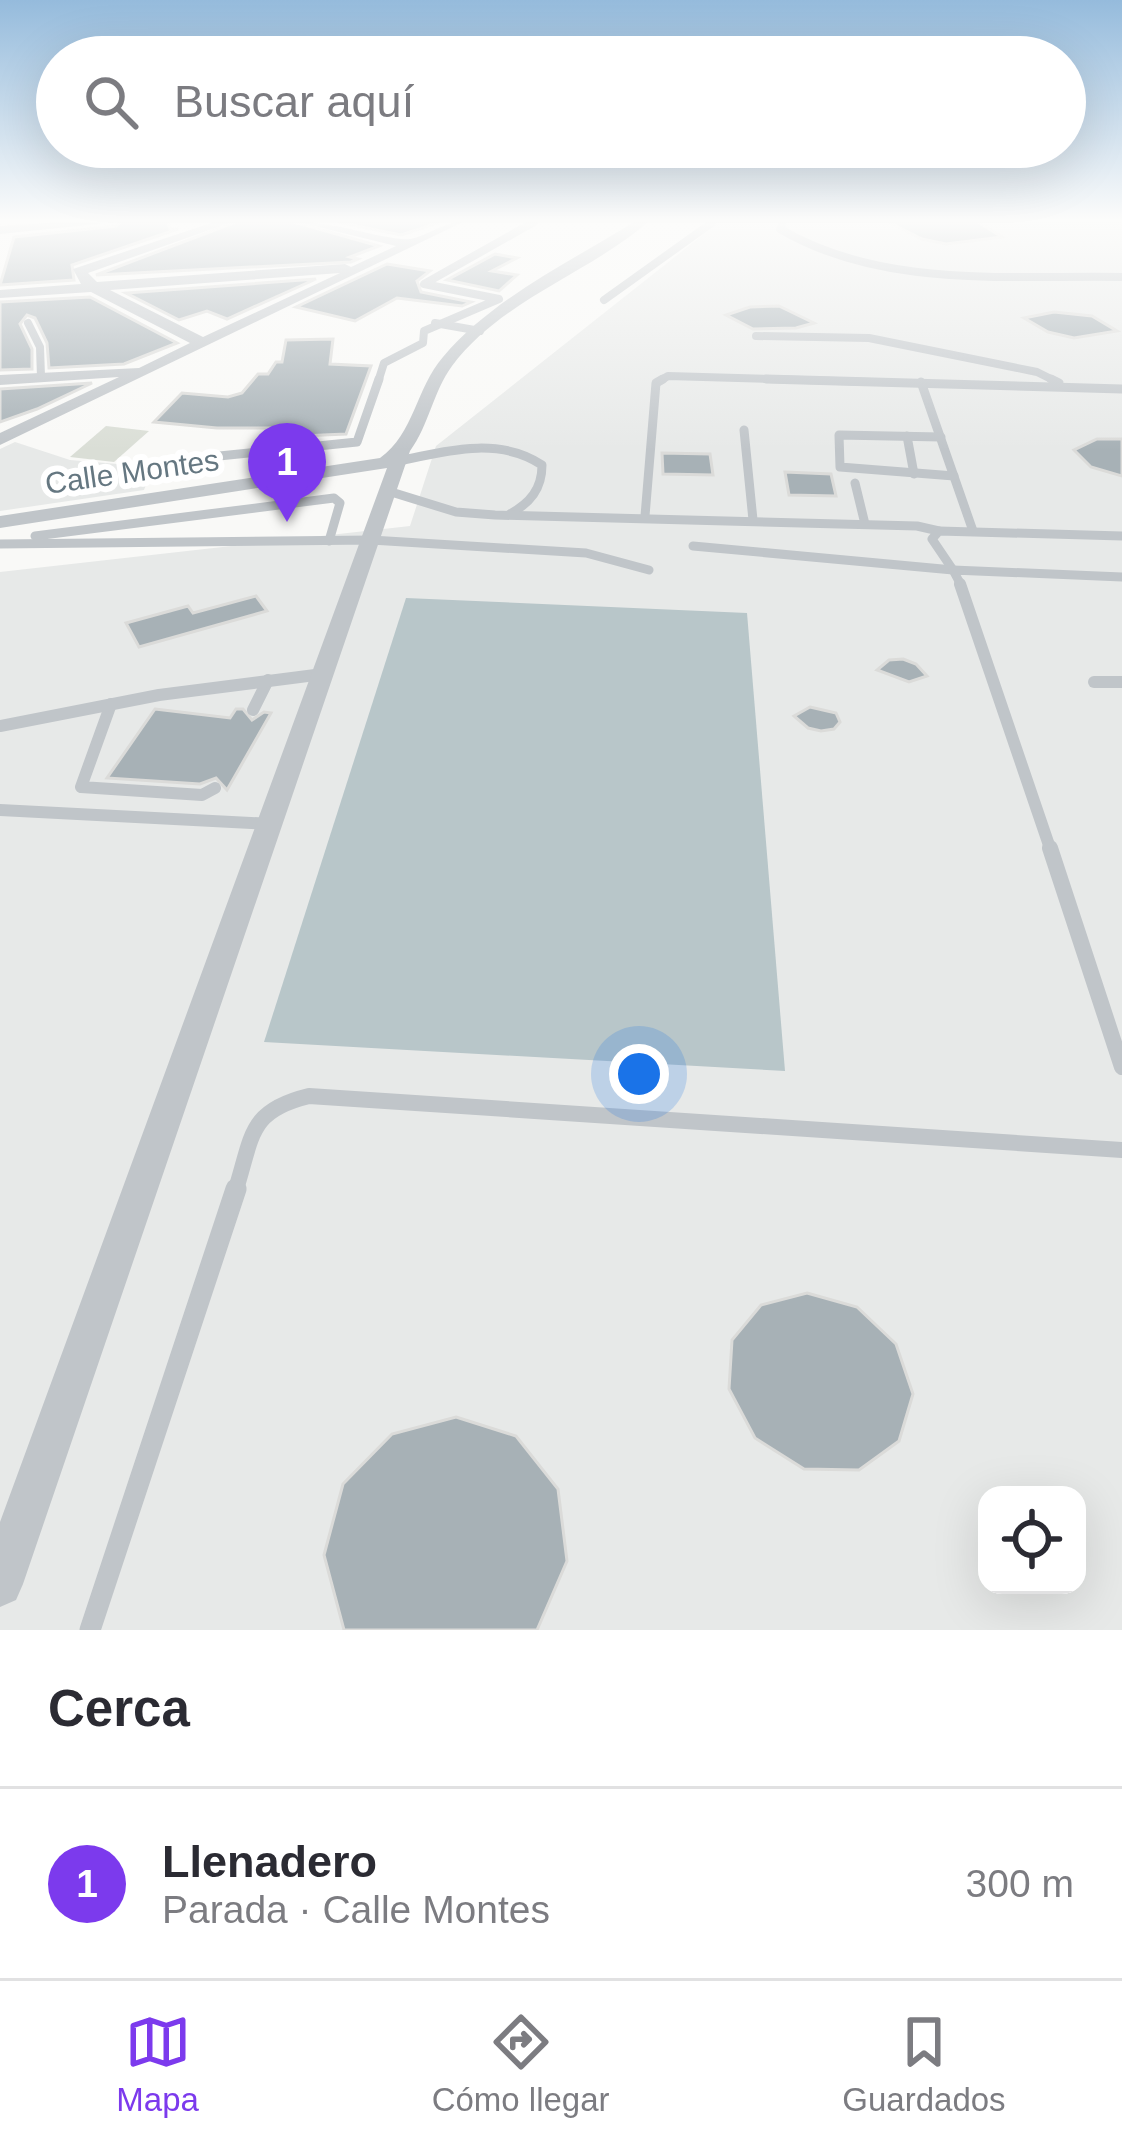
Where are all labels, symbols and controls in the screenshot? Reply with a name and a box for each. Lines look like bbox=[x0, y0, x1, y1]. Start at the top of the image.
search box bbox=[36, 36, 1086, 168]
icon: search bbox=[78, 69, 144, 135]
text: Buscar aquí bbox=[174, 76, 414, 127]
pin: 1 bbox=[248, 423, 326, 522]
street label: Calle Montes bbox=[43, 443, 221, 500]
your location bbox=[609, 1044, 669, 1104]
map controls bbox=[978, 1486, 1086, 1594]
button: locate bbox=[978, 1486, 1086, 1594]
text: Cerca bbox=[48, 1680, 190, 1737]
text: Llenadero bbox=[162, 1836, 377, 1887]
text: 1 bbox=[76, 1862, 98, 1905]
text: 300 m bbox=[966, 1862, 1074, 1905]
text: Parada · Calle Montes bbox=[162, 1888, 550, 1931]
tab: Mapa bbox=[116, 2009, 199, 2119]
tab: Cómo llegar bbox=[432, 2009, 610, 2119]
tab: Guardados bbox=[842, 2009, 1006, 2119]

